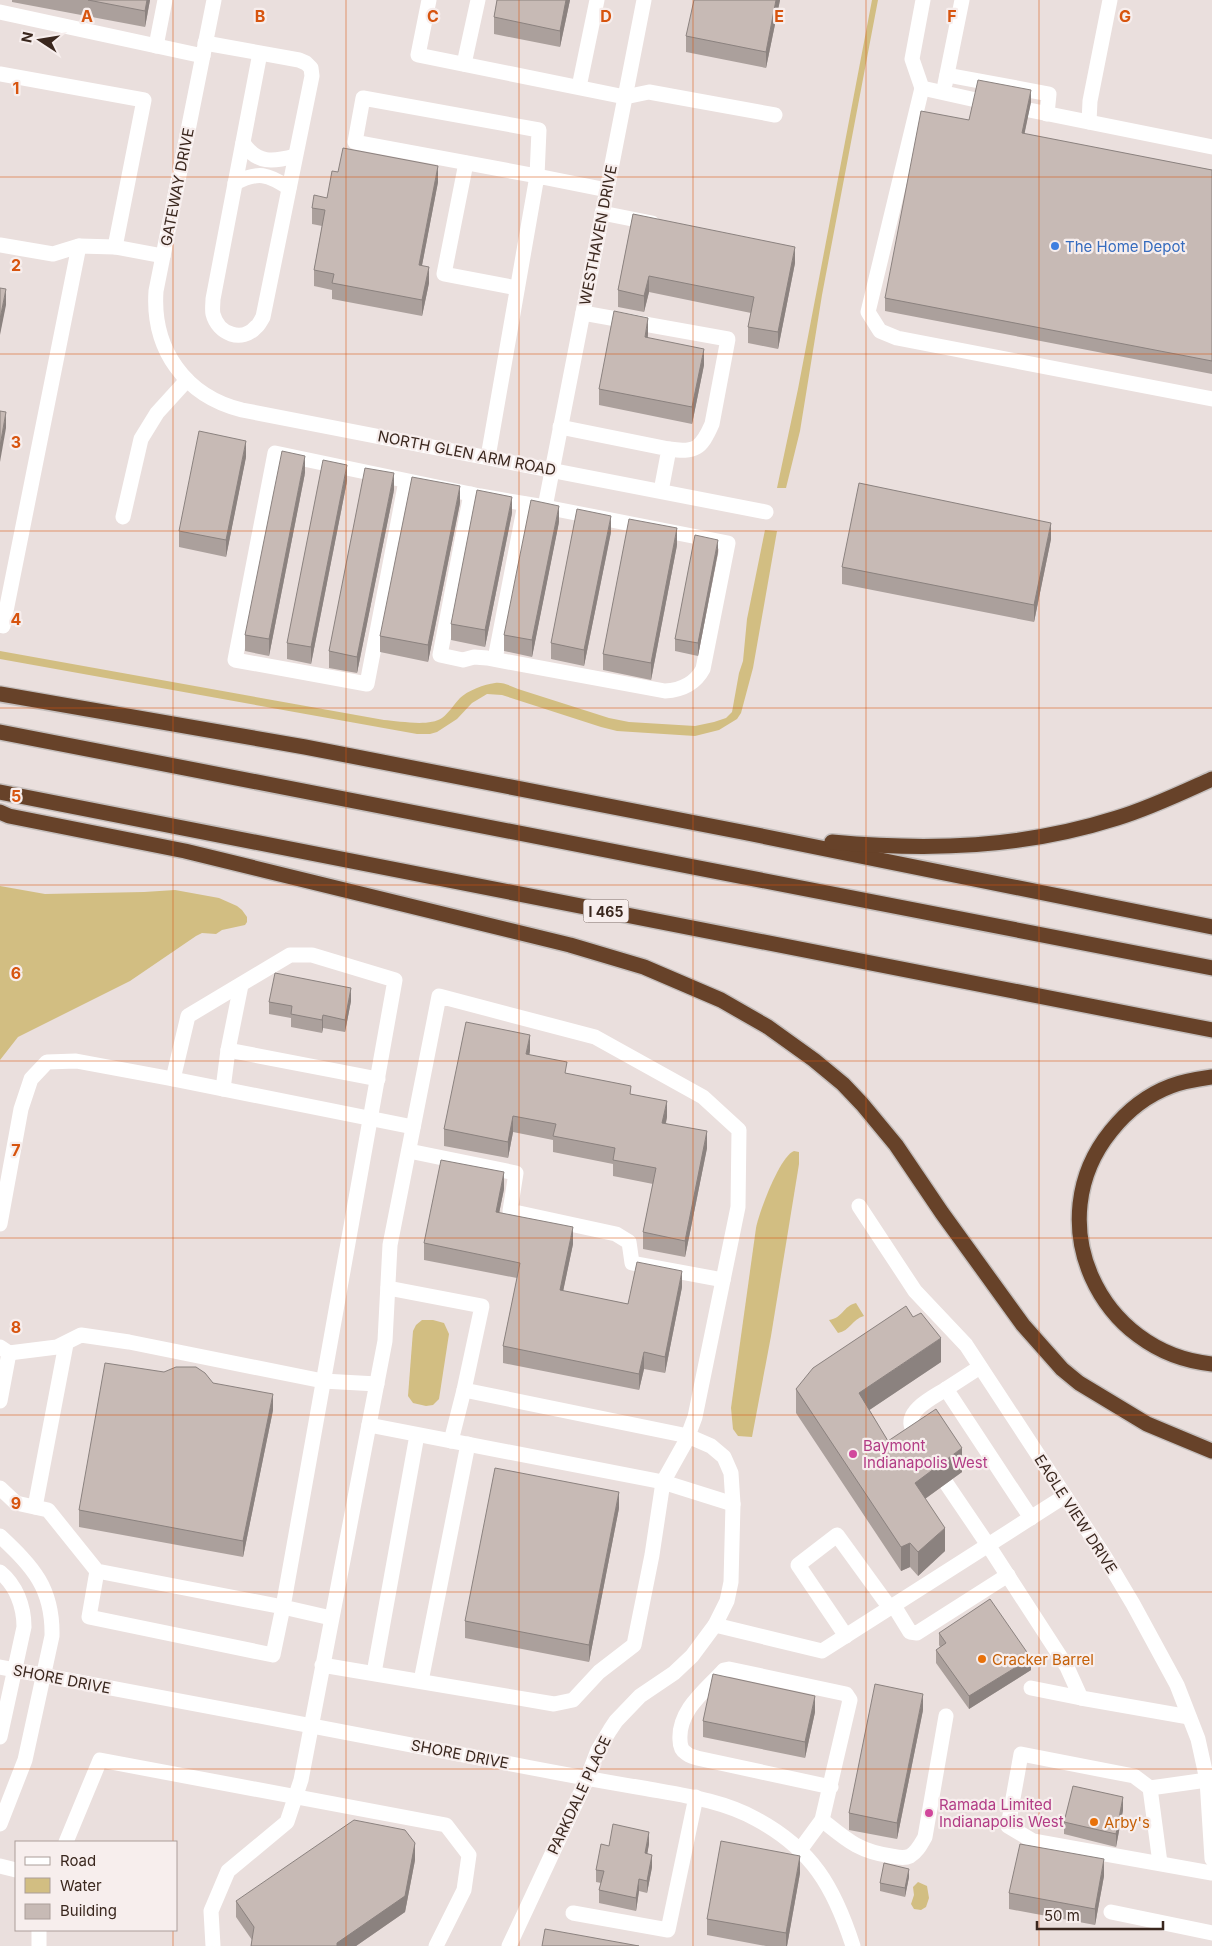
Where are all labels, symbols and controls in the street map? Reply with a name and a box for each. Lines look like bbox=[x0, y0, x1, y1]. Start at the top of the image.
text: A bbox=[81, 6, 93, 26]
text: B bbox=[255, 6, 265, 26]
text: C bbox=[427, 6, 439, 26]
text: D bbox=[600, 6, 612, 26]
text: E bbox=[774, 6, 784, 26]
text: F bbox=[947, 6, 957, 26]
text: G bbox=[1119, 6, 1131, 26]
north arrow bbox=[15, 15, 65, 65]
text: N bbox=[17, 30, 36, 44]
text: 1 bbox=[13, 78, 19, 98]
street label: GATEWAY DRIVE bbox=[156, 126, 198, 248]
street label: WESTHAVEN DRIVE bbox=[575, 163, 621, 307]
place label: The Home Depot bbox=[1065, 237, 1186, 256]
marker: The Home Depot bbox=[1049, 240, 1061, 252]
text: 2 bbox=[11, 255, 21, 275]
street label: NORTH GLEN ARM ROAD bbox=[376, 426, 558, 480]
text: 3 bbox=[11, 432, 21, 452]
text: 4 bbox=[11, 609, 22, 629]
text: 5 bbox=[11, 786, 21, 806]
road number: I 465 bbox=[584, 899, 628, 922]
text: 6 bbox=[11, 963, 21, 983]
text: 7 bbox=[11, 1140, 21, 1160]
text: 8 bbox=[11, 1317, 21, 1337]
place label: Baymont Indianapolis West bbox=[863, 1436, 988, 1472]
marker: Baymont Indianapolis West bbox=[847, 1448, 859, 1460]
street label: EAGLE VIEW DRIVE bbox=[1030, 1451, 1122, 1577]
text: 9 bbox=[11, 1493, 21, 1513]
place label: Cracker Barrel bbox=[992, 1650, 1094, 1669]
marker: Cracker Barrel bbox=[976, 1653, 988, 1665]
street label: SHORE DRIVE bbox=[12, 1660, 112, 1698]
street label: PARKDALE PLACE bbox=[543, 1733, 615, 1857]
street label: SHORE DRIVE bbox=[410, 1735, 510, 1773]
place label: Ramada Limited Indianapolis West bbox=[939, 1795, 1064, 1831]
marker: Ramada Limited Indianapolis West bbox=[923, 1807, 935, 1819]
place label: Arby's bbox=[1104, 1813, 1150, 1832]
marker: Arby's bbox=[1088, 1816, 1100, 1828]
legend bbox=[15, 1841, 178, 1931]
text: Road bbox=[60, 1851, 96, 1870]
text: Water bbox=[60, 1876, 102, 1895]
scale bar bbox=[1037, 1898, 1163, 1930]
text: Building bbox=[60, 1901, 117, 1920]
text: 50 m bbox=[1044, 1906, 1080, 1925]

